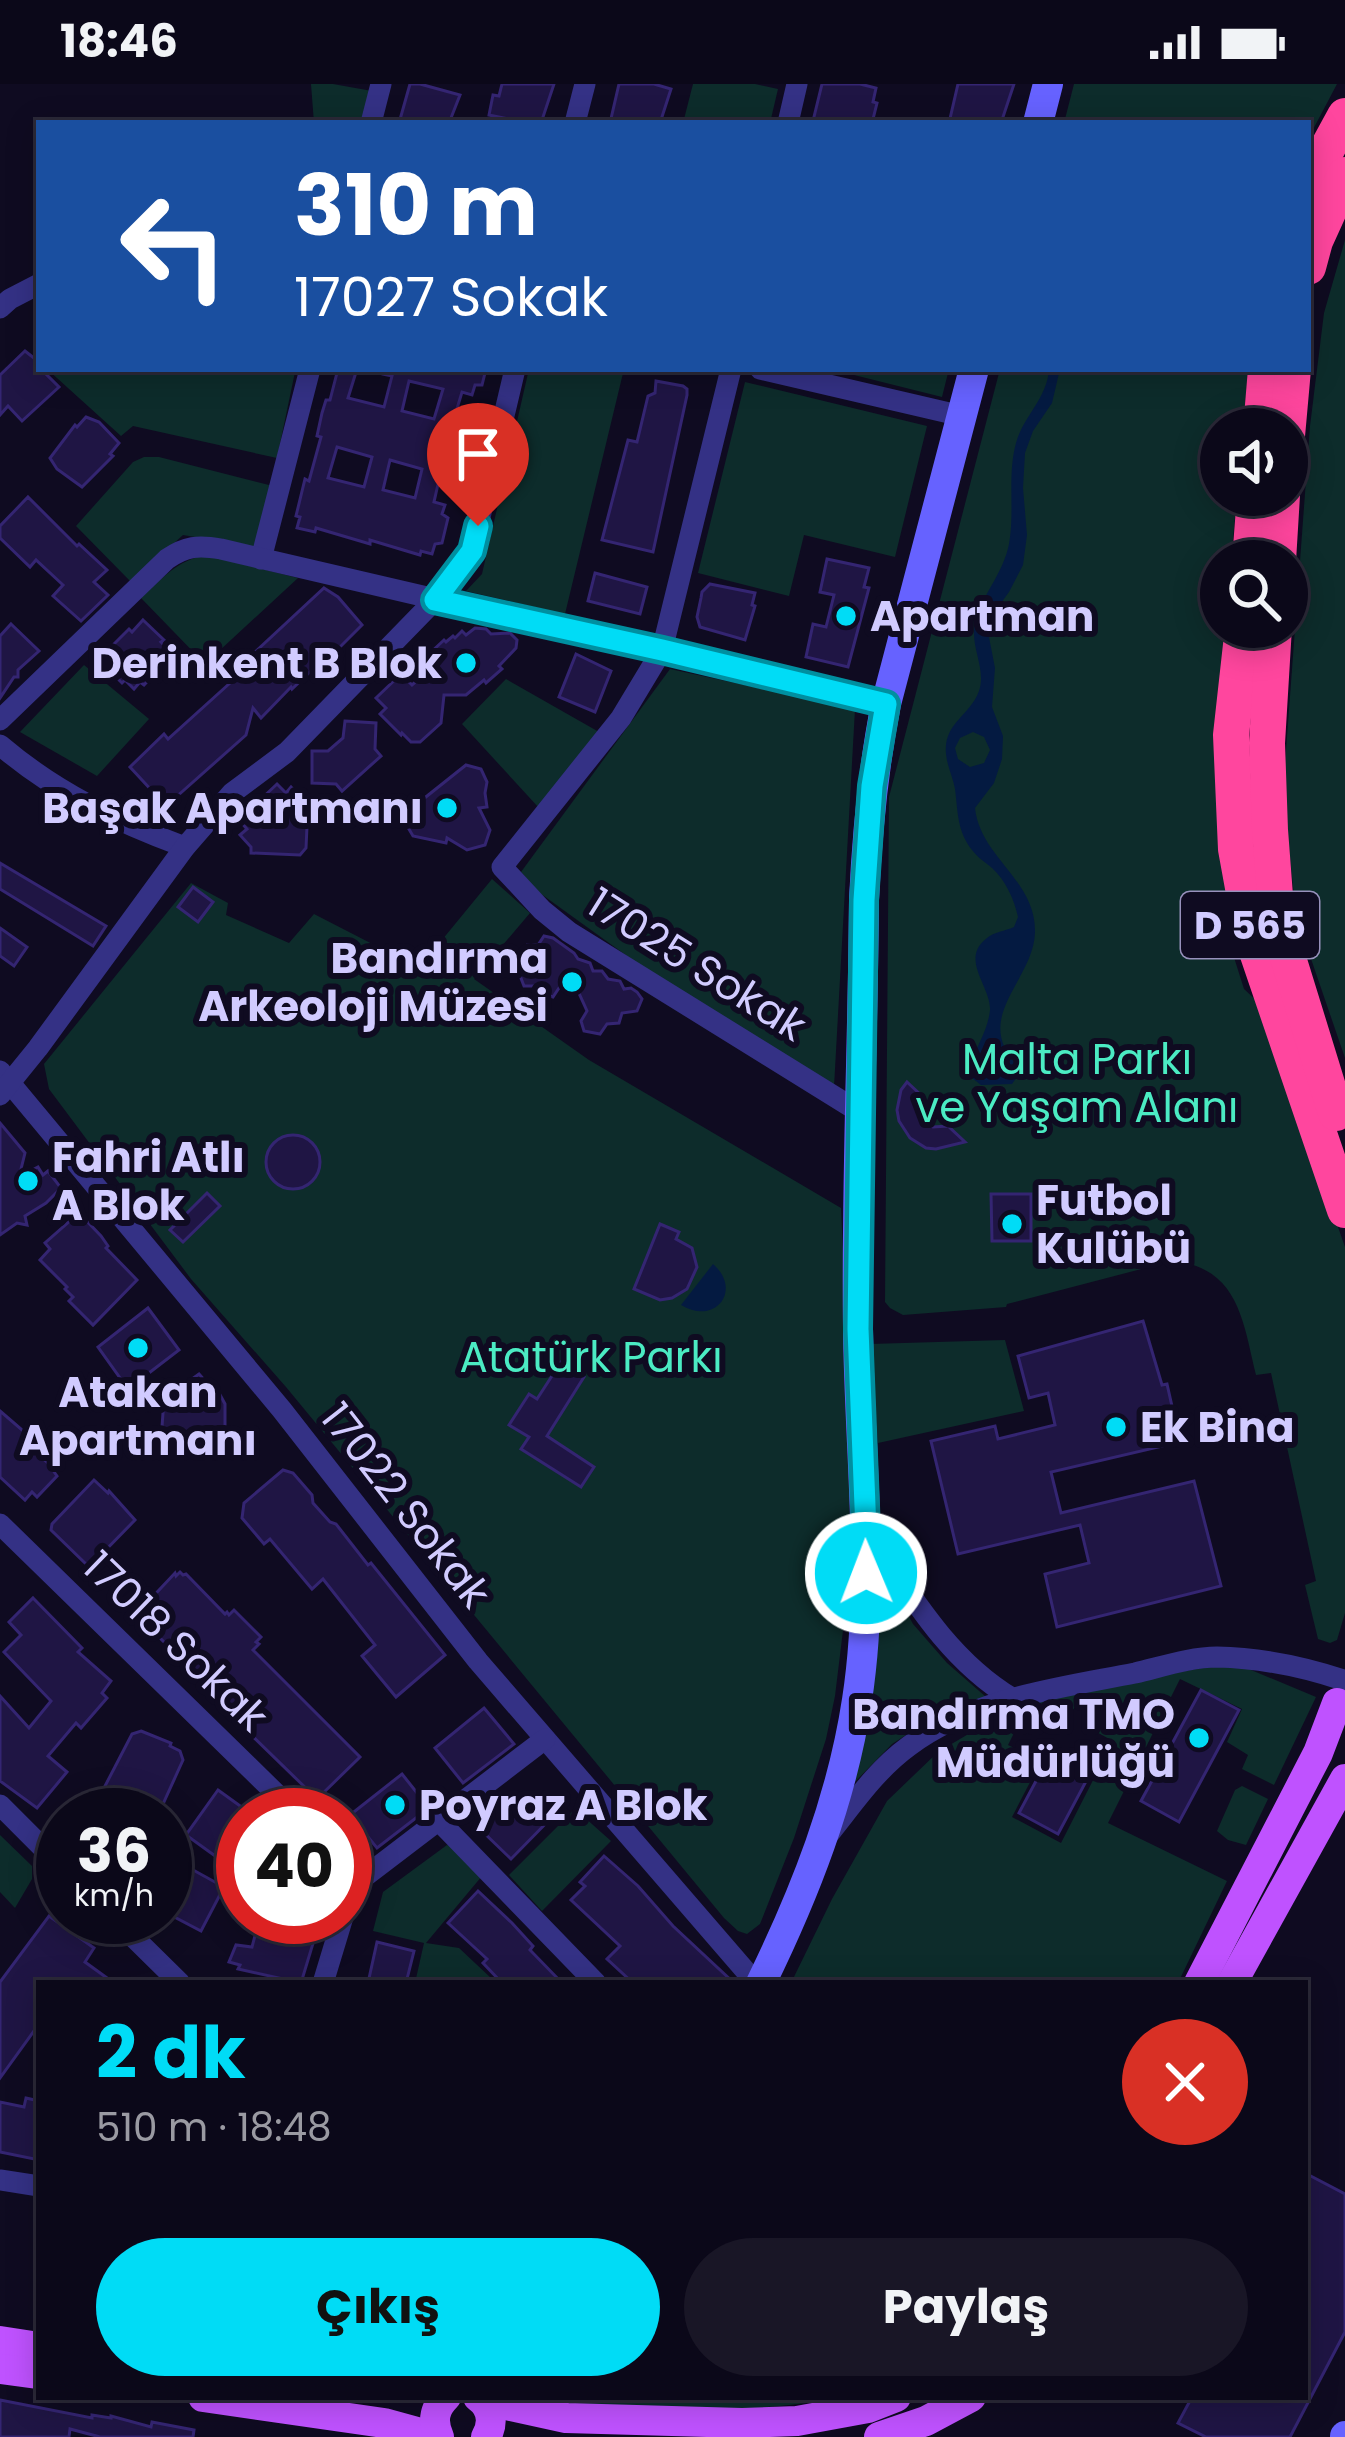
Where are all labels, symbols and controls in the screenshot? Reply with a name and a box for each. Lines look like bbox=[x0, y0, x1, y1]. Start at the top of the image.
text: 18:46 bbox=[60, 10, 178, 73]
text: 310 m bbox=[294, 147, 538, 264]
icon: left bbox=[96, 168, 252, 324]
text: 17027 Sokak bbox=[294, 259, 608, 335]
pin bbox=[427, 403, 529, 526]
map controls bbox=[1200, 408, 1308, 648]
button: sound bbox=[1200, 408, 1308, 516]
icon: arrive bbox=[445, 421, 511, 487]
button: search bbox=[1200, 540, 1308, 648]
place label: Apartman bbox=[870, 587, 1094, 646]
marker: Apartman bbox=[833, 603, 859, 629]
place label: Derinkent B Blok bbox=[91, 634, 442, 693]
marker: Derinkent B Blok bbox=[453, 650, 479, 676]
place label: Başak Apartmanı bbox=[42, 779, 423, 838]
marker: Başak Apartmanı bbox=[434, 795, 460, 821]
street label: 17025 Sokak bbox=[576, 874, 818, 1055]
road number: D 565 bbox=[1181, 892, 1319, 958]
place label: Bandırma Arkeoloji Müzesi bbox=[198, 929, 548, 1036]
marker: Bandırma Arkeoloji Müzesi bbox=[559, 969, 585, 995]
park label: Malta Parkı ve Yaşam Alanı bbox=[916, 1030, 1238, 1137]
place label: Fahri Atlı A Blok bbox=[52, 1128, 245, 1235]
marker: Fahri Atlı A Blok bbox=[15, 1168, 41, 1194]
place label: Futbol Kulübü bbox=[1036, 1171, 1191, 1278]
marker: Futbol Kulübü bbox=[999, 1211, 1025, 1237]
park label: Atatürk Parkı bbox=[459, 1328, 723, 1387]
marker: Atakan Apartmanı bbox=[125, 1335, 151, 1361]
place label: Atakan Apartmanı bbox=[19, 1363, 257, 1470]
street label: 17022 Sokak bbox=[307, 1390, 505, 1620]
place label: Ek Bina bbox=[1140, 1398, 1294, 1457]
marker: Ek Bina bbox=[1103, 1414, 1129, 1440]
position arrow bbox=[803, 1510, 929, 1636]
street label: 17018 Sokak bbox=[70, 1538, 282, 1745]
place label: Bandırma TMO Müdürlüğü bbox=[852, 1685, 1175, 1792]
marker: Bandırma TMO Müdürlüğü bbox=[1186, 1725, 1212, 1751]
place label: Poyraz A Blok bbox=[419, 1776, 707, 1835]
speed limit sign: 40 bbox=[216, 1788, 372, 1944]
marker: Poyraz A Blok bbox=[382, 1792, 408, 1818]
text: 36 bbox=[77, 1809, 151, 1893]
text: km/h bbox=[74, 1874, 154, 1917]
text: 2 dk bbox=[96, 2002, 246, 2103]
button: close bbox=[1122, 2019, 1248, 2145]
text: 510 m · 18:48 bbox=[96, 2100, 332, 2155]
button: Çıkış bbox=[96, 2238, 660, 2376]
button: Paylaş bbox=[684, 2238, 1248, 2376]

